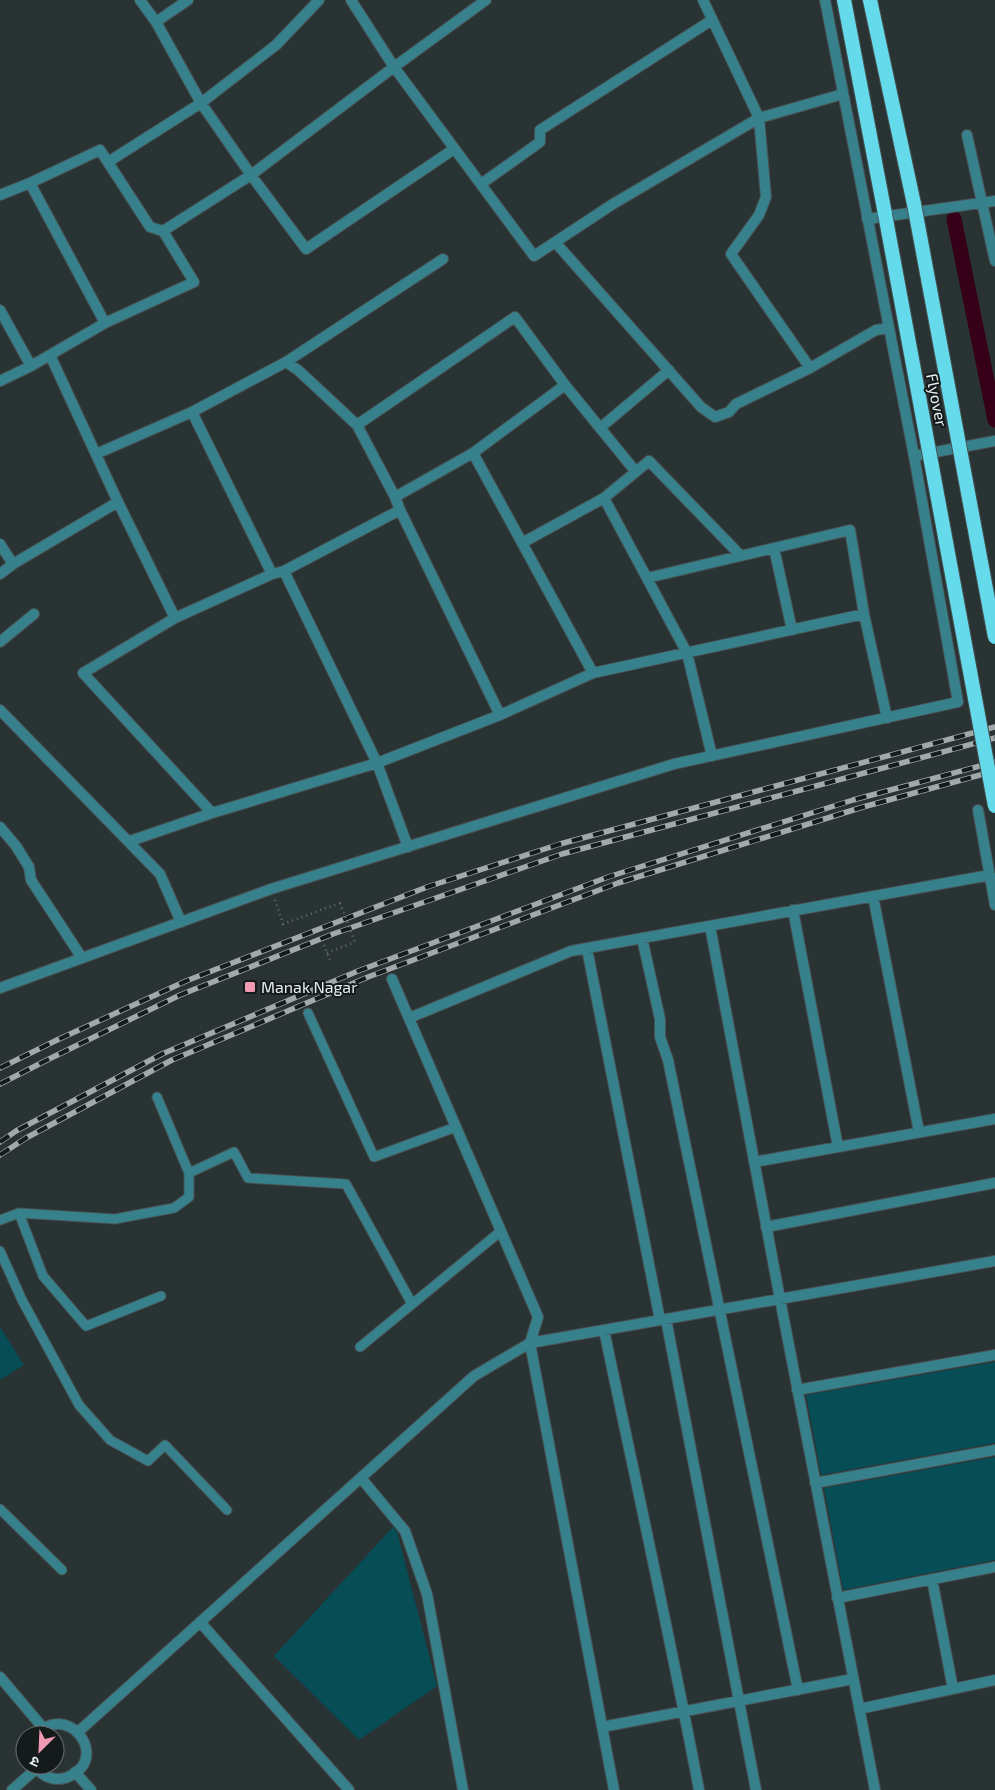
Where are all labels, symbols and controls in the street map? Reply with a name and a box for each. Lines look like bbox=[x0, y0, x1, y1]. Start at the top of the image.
street label: Flyover bbox=[923, 372, 952, 429]
place label: Manak Nagar bbox=[261, 977, 358, 996]
marker: Manak Nagar bbox=[243, 980, 257, 994]
north arrow bbox=[15, 1725, 65, 1775]
text: उ bbox=[27, 1753, 42, 1772]

